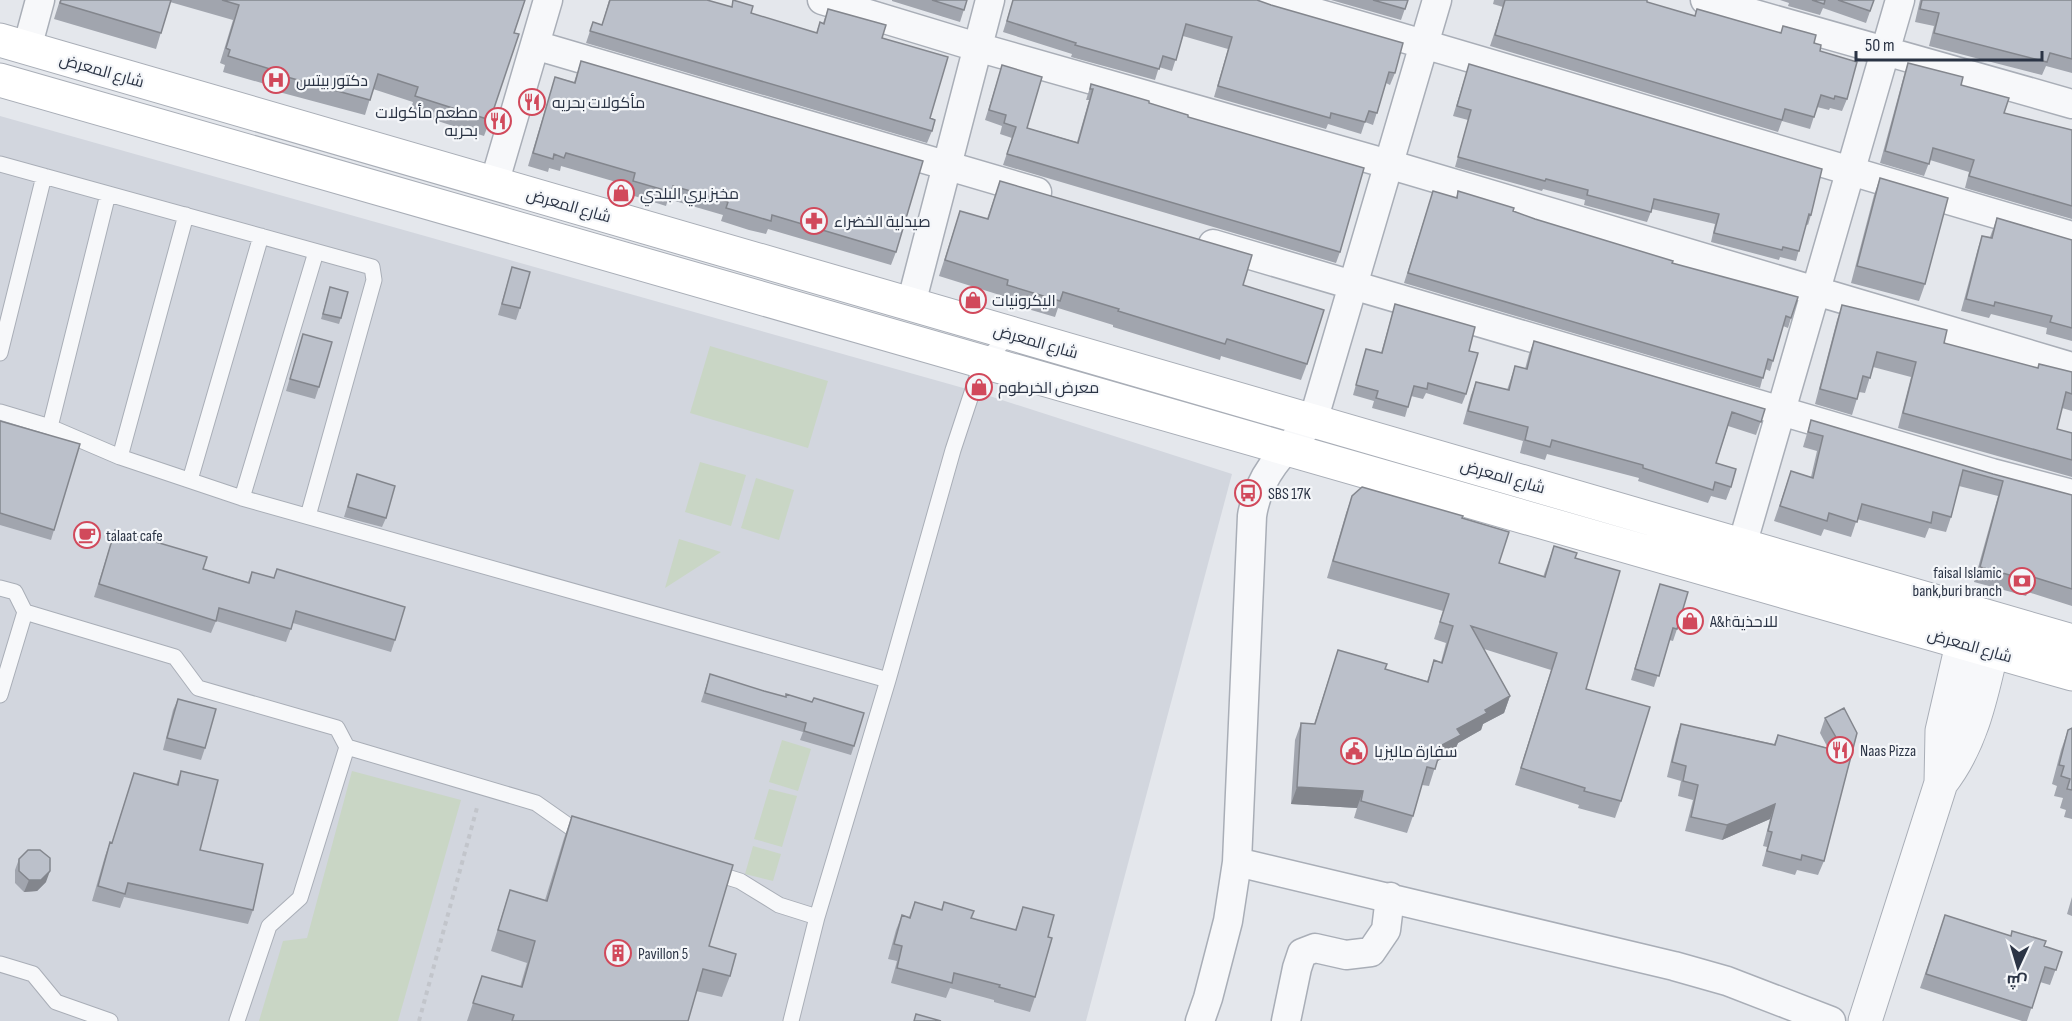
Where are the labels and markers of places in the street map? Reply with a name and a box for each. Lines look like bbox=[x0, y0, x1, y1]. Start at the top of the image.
hospital icon: دكتور بيتس bbox=[261, 65, 291, 95]
place label: دكتور بيتس bbox=[296, 72, 368, 91]
restaurant icon: مأكولات بحريه bbox=[517, 87, 547, 117]
place label: مأكولات بحريه bbox=[552, 93, 645, 113]
place label: مطعم مأكولات بحريه bbox=[375, 103, 478, 141]
restaurant icon: مطعم مأكولات بحريه bbox=[483, 106, 513, 136]
shop icon: مخبز بري البلدي bbox=[606, 178, 636, 208]
place label: مخبز بري البلدي bbox=[640, 185, 739, 207]
pharmacy icon: صيدلية الخضراء bbox=[799, 206, 829, 236]
place label: صيدلية الخضراء bbox=[834, 213, 931, 232]
shop icon: اليكرونيات bbox=[958, 285, 988, 315]
place label: اليكرونيات bbox=[992, 292, 1056, 311]
shop icon: معرض الخرطوم bbox=[964, 372, 994, 402]
place label: معرض الخرطوم bbox=[998, 379, 1099, 399]
bus stop icon: SBS 17K bbox=[1233, 478, 1263, 508]
place label: SBS 17K bbox=[1268, 485, 1311, 504]
cafe icon: talaat cafe bbox=[72, 520, 102, 550]
place label: talaat cafe bbox=[106, 527, 163, 546]
place label: faisal Islamic bank,buri branch bbox=[1913, 564, 2002, 601]
bank icon: faisal Islamic bank,buri branch bbox=[2007, 566, 2037, 596]
shop icon: A&hللاحذية bbox=[1675, 606, 1705, 636]
place label: A&hللاحذية bbox=[1709, 613, 1778, 632]
restaurant icon: Naas Pizza bbox=[1825, 735, 1855, 765]
public building icon: سفارة ماليزيا bbox=[1339, 736, 1369, 766]
place label: Naas Pizza bbox=[1860, 742, 1916, 761]
place label: سفارة ماليزيا bbox=[1374, 743, 1457, 762]
building icon: Pavillon 5 bbox=[603, 938, 633, 968]
place label: Pavillon 5 bbox=[638, 945, 688, 964]

